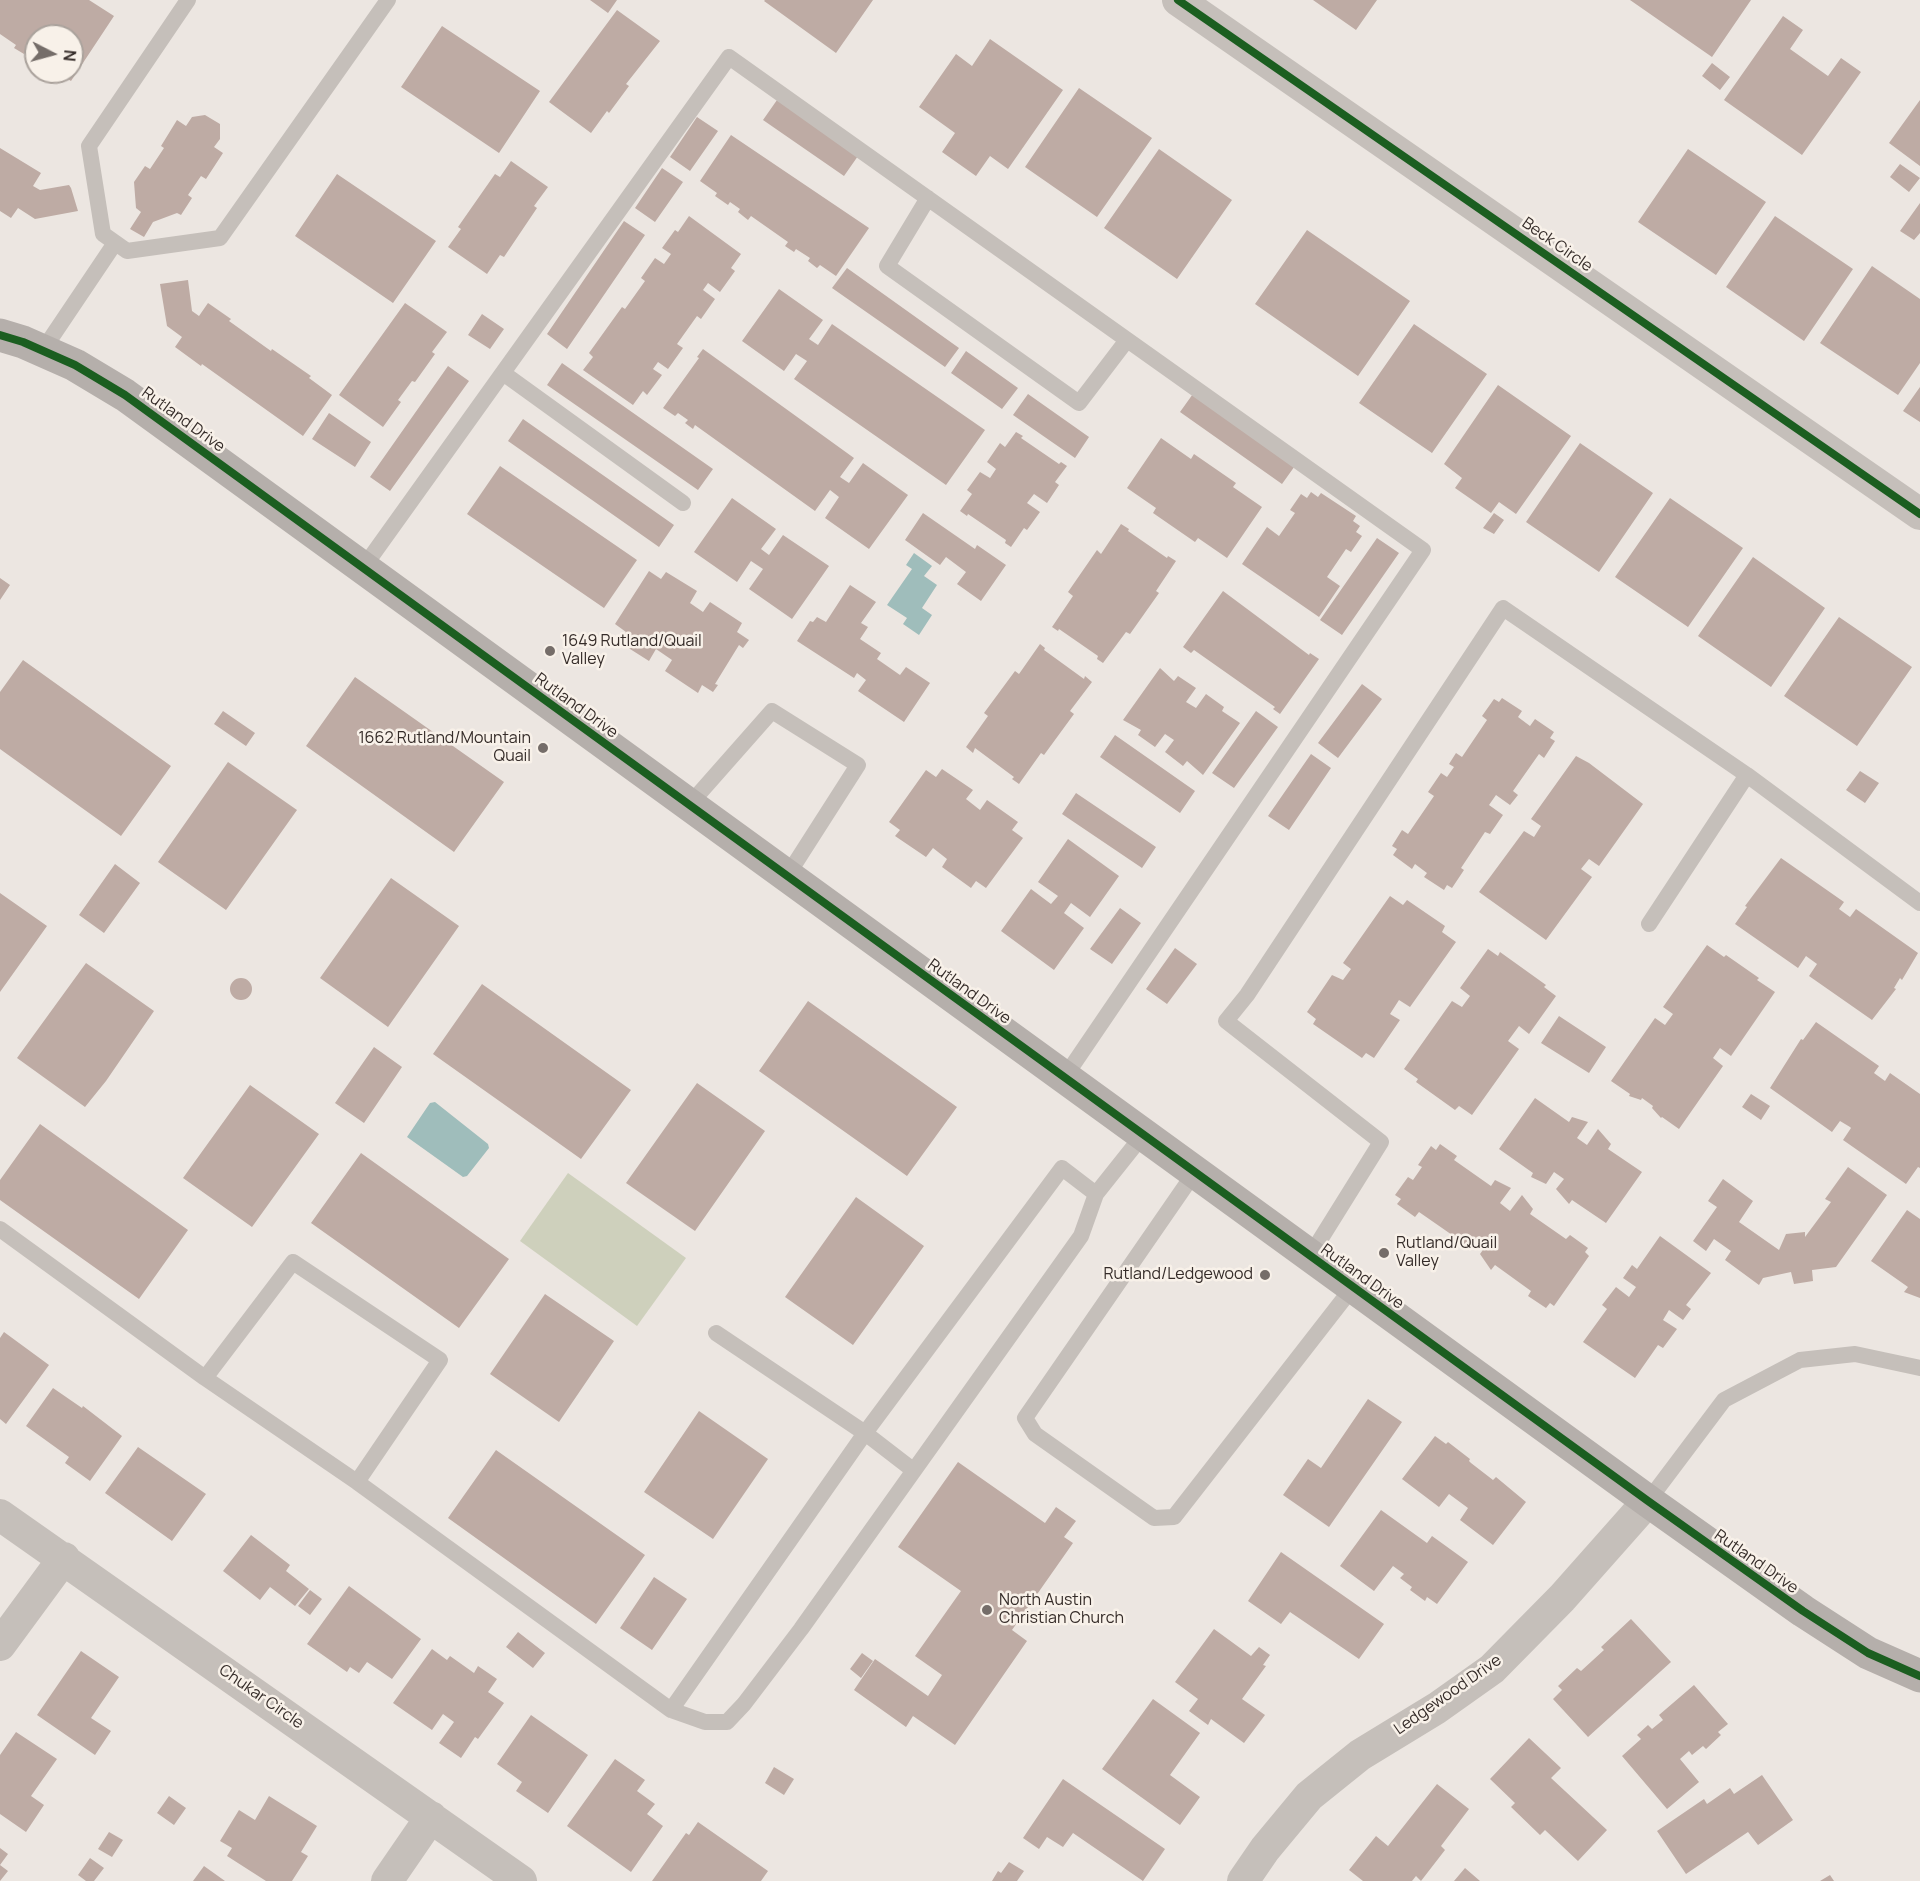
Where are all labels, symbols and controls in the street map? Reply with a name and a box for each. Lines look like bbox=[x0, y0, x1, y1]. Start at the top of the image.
north arrow bbox=[24, 24, 84, 84]
text: N bbox=[58, 49, 81, 63]
street label: Beck Circle bbox=[1518, 214, 1596, 276]
street label: Rutland Drive bbox=[138, 383, 228, 457]
place label: 1649 Rutland/Quail Valley bbox=[562, 632, 702, 670]
marker: 1649 Rutland/Quail Valley bbox=[543, 644, 557, 658]
street label: Rutland Drive bbox=[531, 669, 621, 743]
place label: 1662 Rutland/Mountain Quail bbox=[358, 729, 531, 767]
marker: 1662 Rutland/Mountain Quail bbox=[536, 741, 550, 755]
street label: Rutland Drive bbox=[924, 955, 1014, 1029]
place label: Rutland/Quail Valley bbox=[1396, 1234, 1497, 1272]
street label: Rutland Drive bbox=[1317, 1240, 1407, 1314]
marker: Rutland/Quail Valley bbox=[1377, 1246, 1391, 1260]
place label: Rutland/Ledgewood bbox=[1103, 1265, 1253, 1285]
marker: Rutland/Ledgewood bbox=[1258, 1268, 1272, 1282]
street label: Rutland Drive bbox=[1710, 1526, 1802, 1598]
place label: North Austin Christian Church bbox=[999, 1591, 1124, 1629]
marker: North Austin Christian Church bbox=[980, 1603, 994, 1617]
street label: Ledgewood Drive bbox=[1391, 1651, 1505, 1739]
street label: Chukar Circle bbox=[215, 1661, 307, 1733]

